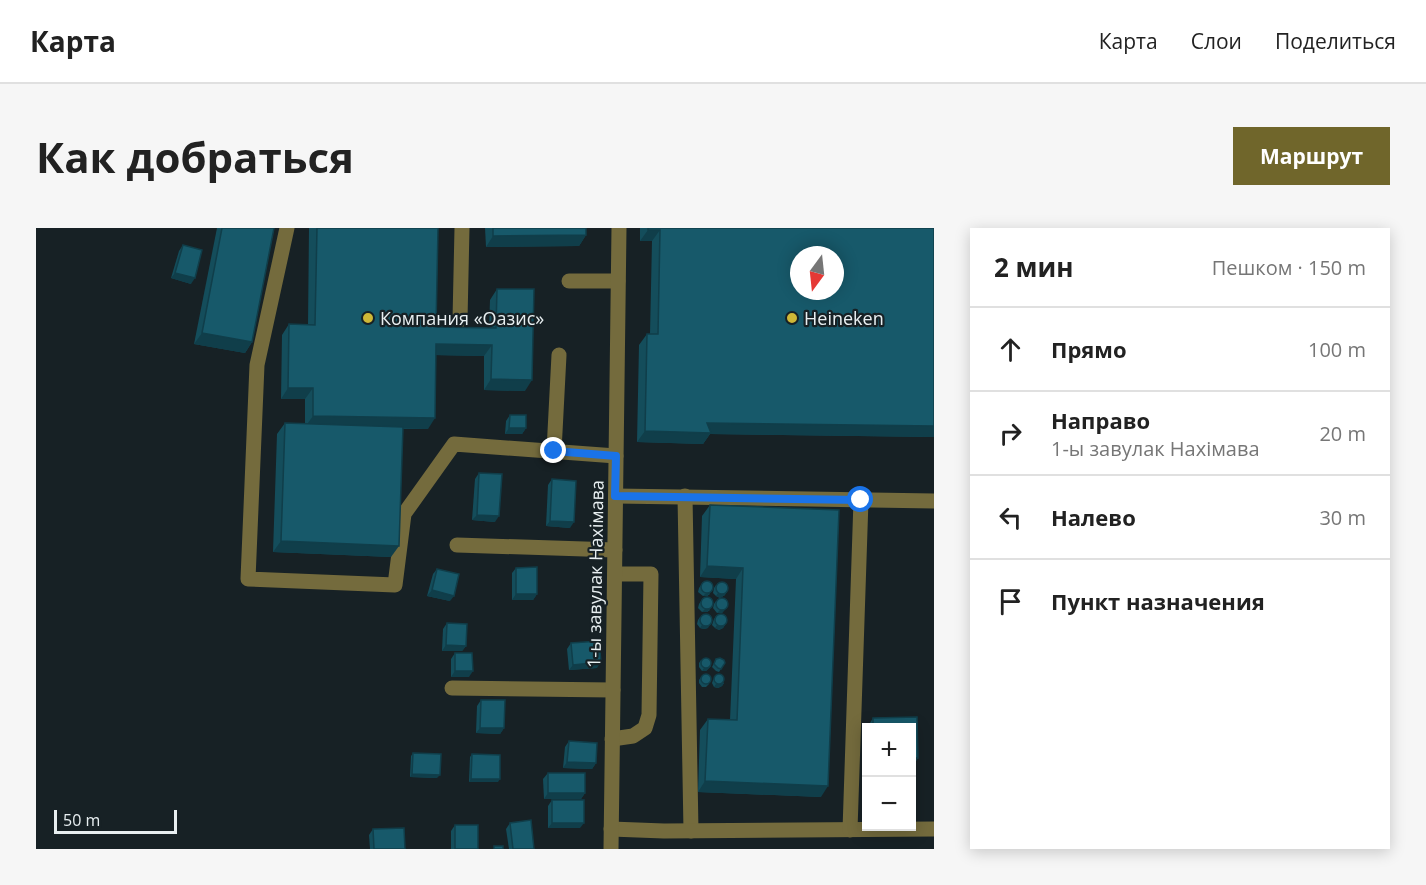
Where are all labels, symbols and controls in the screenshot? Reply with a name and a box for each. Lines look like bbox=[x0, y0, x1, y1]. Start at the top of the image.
text: Карта bbox=[30, 22, 116, 60]
text: Карта bbox=[1099, 27, 1158, 55]
text: Слои bbox=[1191, 27, 1242, 55]
text: Поделиться bbox=[1275, 27, 1396, 55]
button: Маршрут bbox=[1233, 127, 1390, 185]
text: Как добраться bbox=[36, 128, 354, 185]
north arrow bbox=[790, 246, 844, 300]
text: 2 мин bbox=[994, 249, 1074, 285]
text: Пешком · 150 m bbox=[1212, 254, 1366, 281]
place label: Компания «Оазис» bbox=[380, 306, 544, 330]
place label: Heineken bbox=[804, 306, 884, 330]
marker: Компания «Оазис» bbox=[361, 311, 375, 325]
marker: Heineken bbox=[785, 311, 799, 325]
icon: ahead bbox=[994, 333, 1027, 366]
text: Прямо bbox=[1051, 334, 1127, 364]
text: 100 m bbox=[1308, 336, 1366, 363]
text: Направо bbox=[1051, 405, 1150, 435]
icon: right bbox=[994, 417, 1027, 450]
text: 20 m bbox=[1319, 420, 1366, 447]
text: 1-ы завулак Нахімава bbox=[1051, 435, 1260, 462]
route end bbox=[540, 437, 566, 463]
street label: 1-ы завулак Нахімава bbox=[581, 480, 609, 668]
route start bbox=[847, 486, 873, 512]
icon: left bbox=[994, 501, 1027, 534]
text: Налево bbox=[1051, 502, 1136, 532]
text: 30 m bbox=[1319, 504, 1366, 531]
icon: arrive bbox=[994, 585, 1027, 618]
text: Пункт назначения bbox=[1051, 586, 1265, 616]
map controls bbox=[862, 723, 916, 831]
button: + bbox=[862, 723, 916, 777]
button: − bbox=[862, 777, 916, 831]
scale bar bbox=[54, 807, 177, 834]
text: 50 m bbox=[63, 809, 100, 831]

